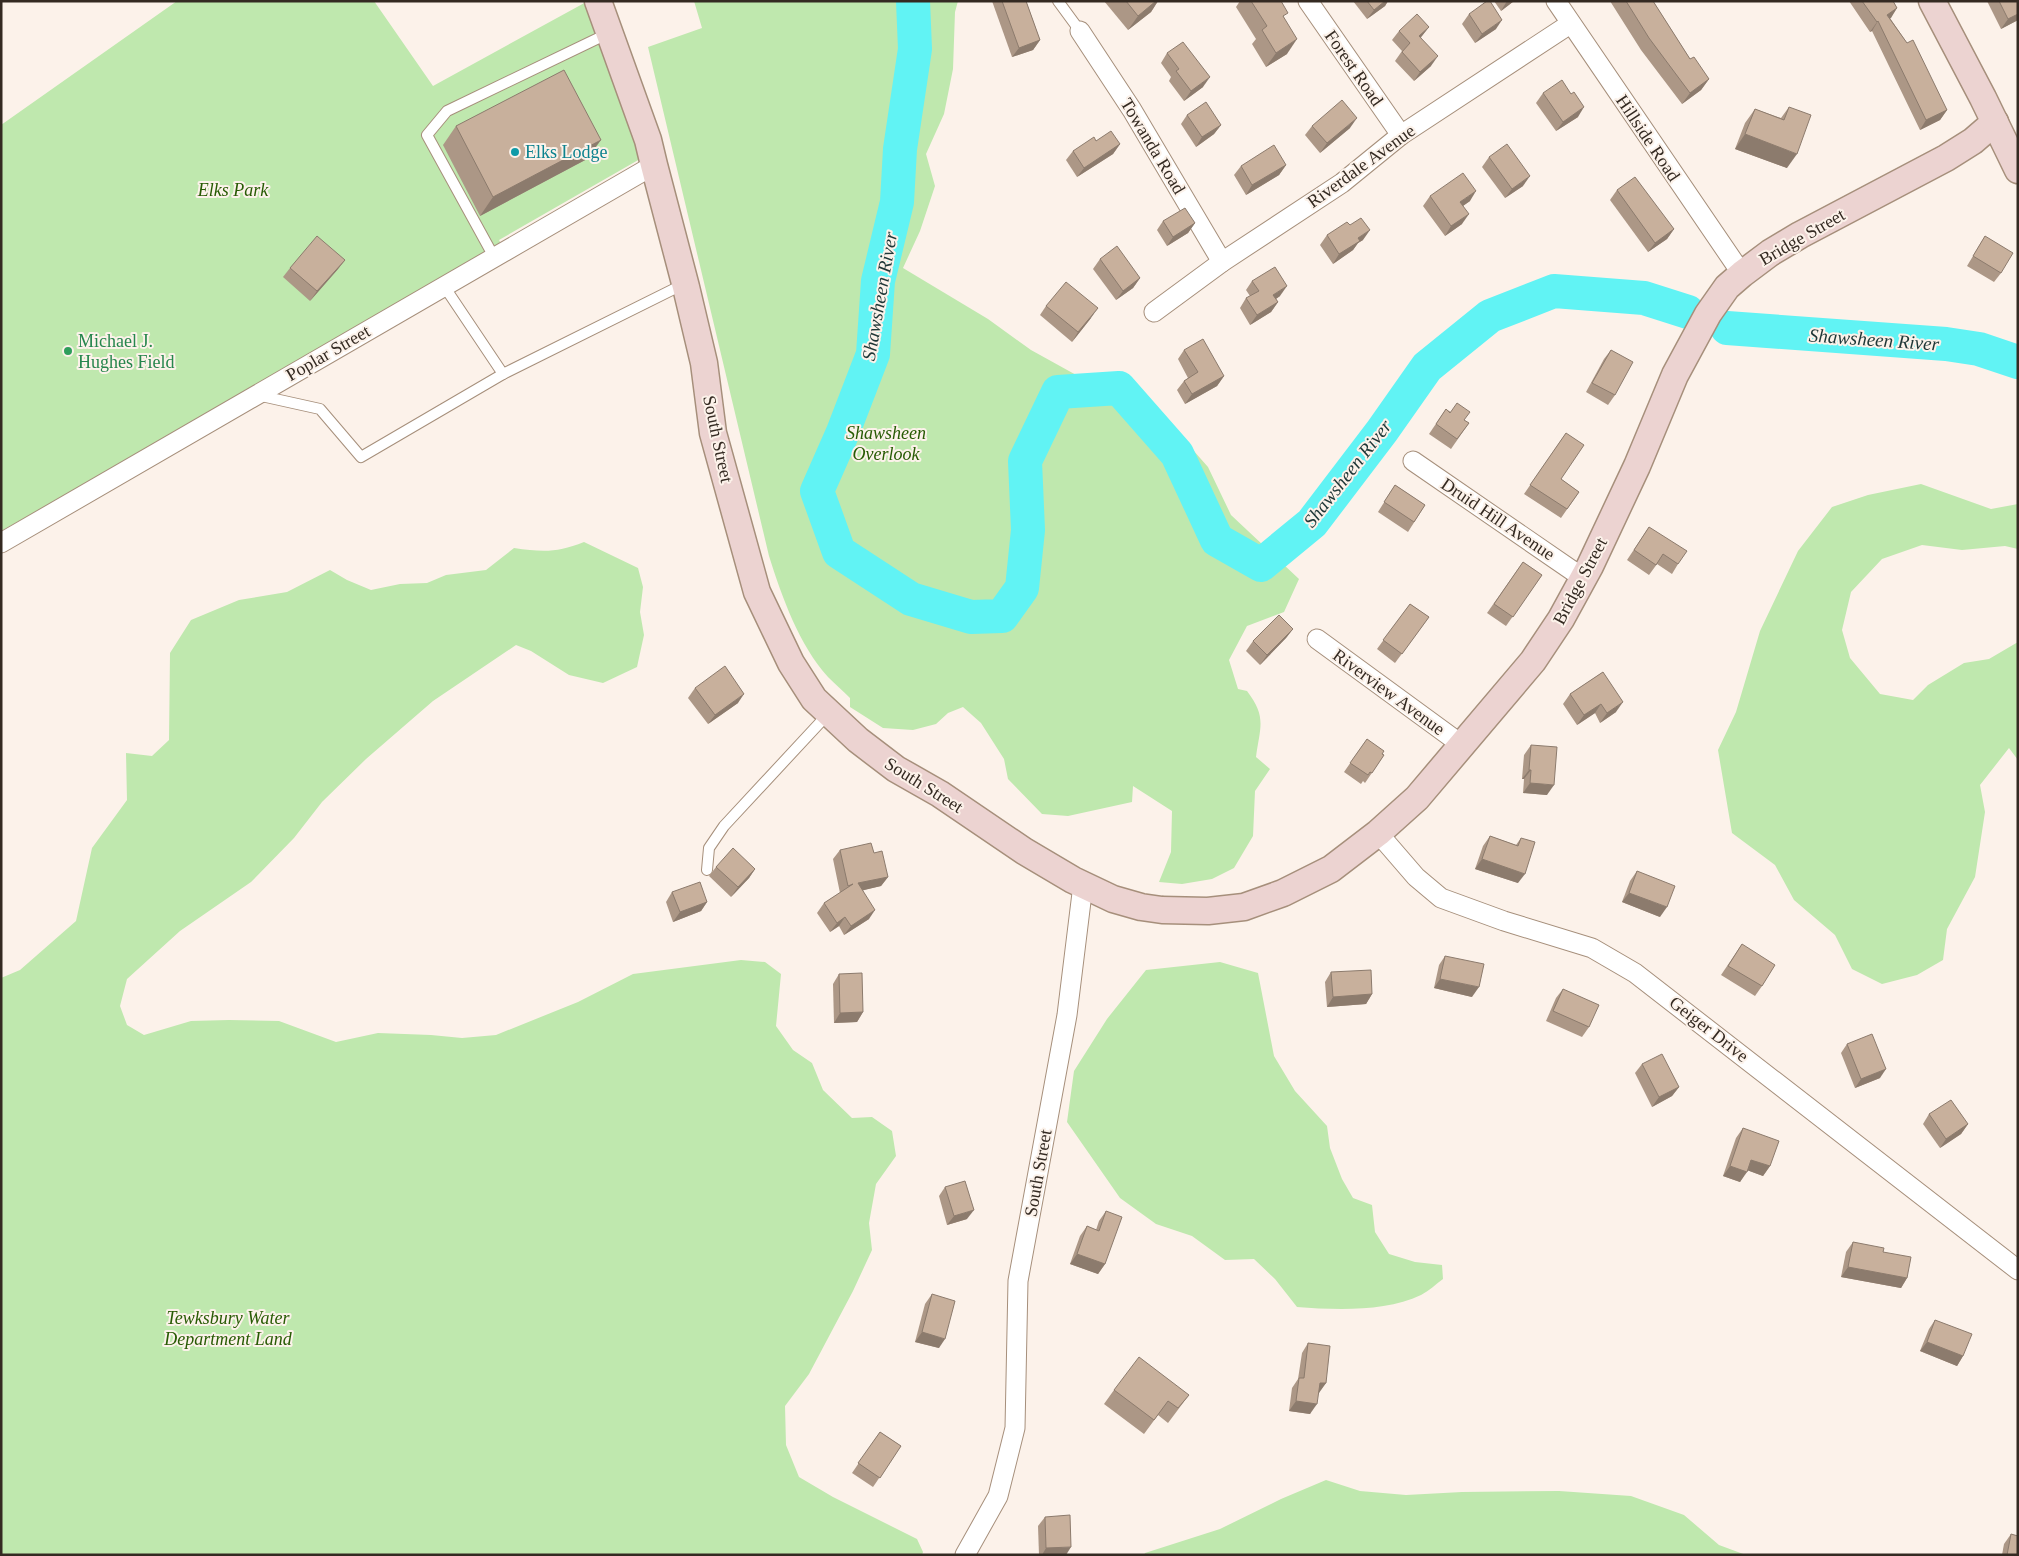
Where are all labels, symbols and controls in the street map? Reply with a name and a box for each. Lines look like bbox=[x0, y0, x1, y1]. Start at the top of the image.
street label: Forest Road bbox=[1321, 26, 1387, 110]
street label: Hillside Road bbox=[1612, 91, 1684, 185]
street label: Towanda Road bbox=[1117, 94, 1189, 198]
street label: Riverdale Avenue bbox=[1303, 120, 1419, 212]
place label: Elks Lodge bbox=[525, 142, 608, 162]
marker: Elks Lodge bbox=[509, 146, 521, 158]
park label: Elks Park bbox=[197, 180, 269, 200]
street label: Bridge Street bbox=[1756, 204, 1848, 270]
water label: Shawsheen River bbox=[858, 229, 901, 362]
street label: Poplar Street bbox=[283, 321, 373, 385]
water label: Shawsheen River bbox=[1808, 324, 1940, 355]
place label: Michael J. Hughes Field bbox=[78, 331, 175, 372]
marker: Michael J. Hughes Field bbox=[62, 345, 74, 357]
street label: South Street bbox=[699, 394, 737, 484]
water label: Shawsheen River bbox=[1299, 415, 1396, 531]
park label: Shawsheen Overlook bbox=[846, 423, 926, 464]
street label: Druid Hill Avenue bbox=[1437, 474, 1559, 564]
street label: Bridge Street bbox=[1549, 534, 1611, 628]
street label: Riverview Avenue bbox=[1329, 645, 1449, 739]
street label: South Street bbox=[881, 753, 967, 817]
street label: Geiger Drive bbox=[1666, 992, 1752, 1066]
street label: South Street bbox=[1020, 1128, 1056, 1218]
park label: Tewksbury Water Department Land bbox=[163, 1308, 293, 1349]

